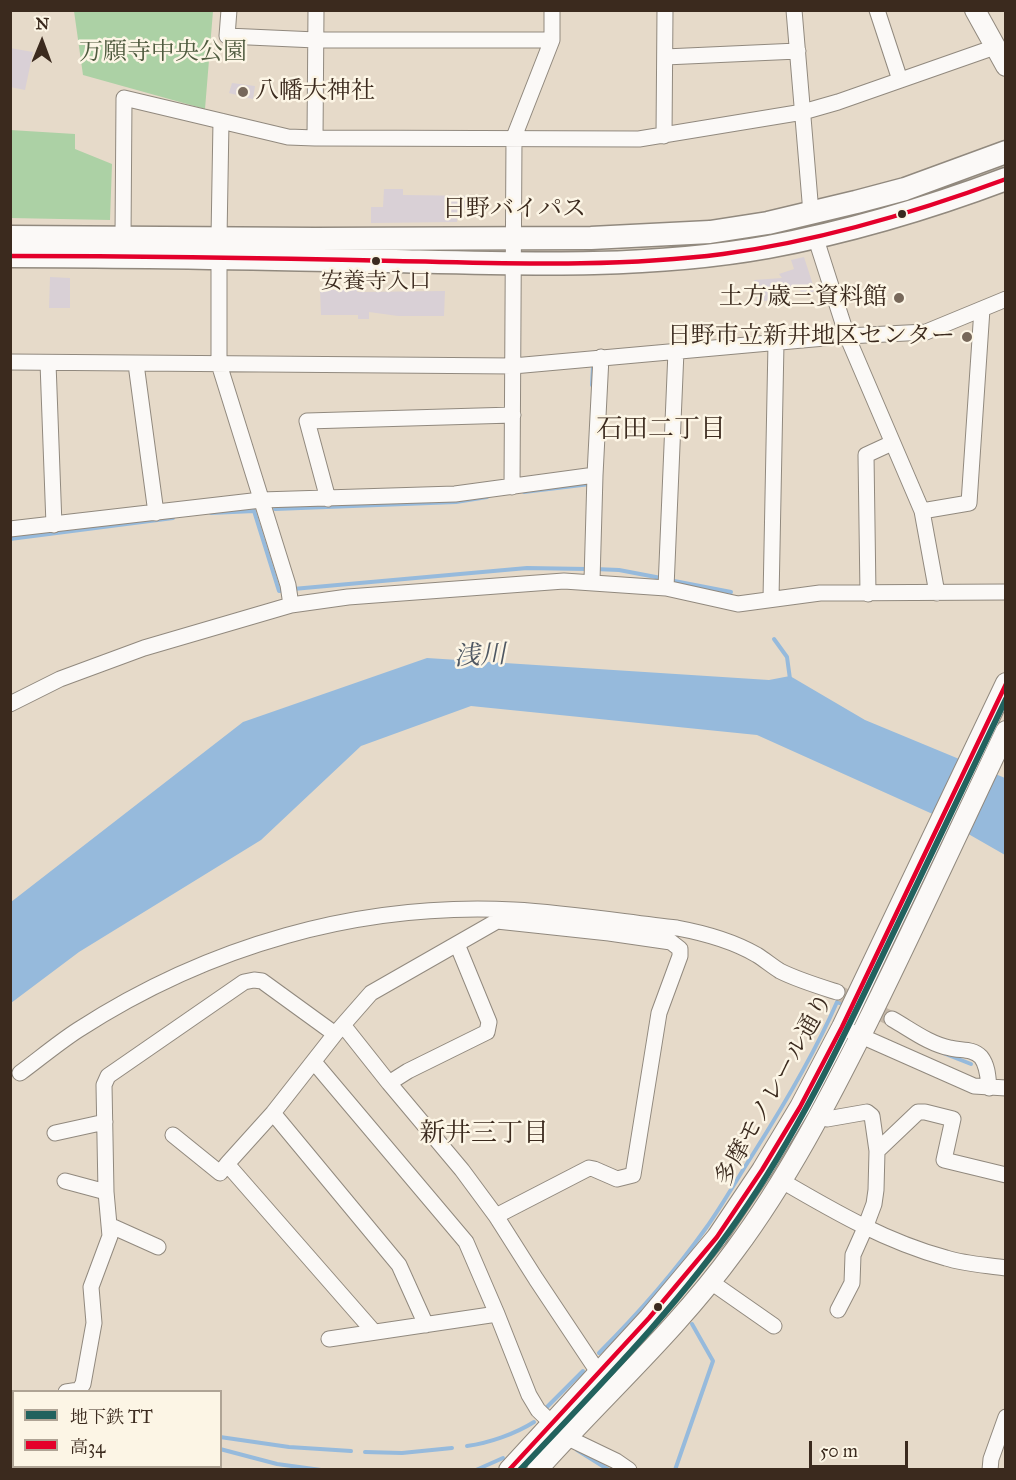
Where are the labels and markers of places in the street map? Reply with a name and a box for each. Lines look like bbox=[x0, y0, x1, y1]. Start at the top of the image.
place label: 八幡大神社 bbox=[255, 78, 375, 106]
marker: 八幡大神社 bbox=[236, 85, 250, 99]
unlabelled marker bbox=[896, 208, 908, 220]
marker: 安養寺入口 bbox=[370, 255, 382, 267]
place label: 安養寺入口 bbox=[321, 270, 431, 296]
place label: 土方歳三資料館 bbox=[719, 284, 887, 312]
marker: 土方歳三資料館 bbox=[892, 291, 906, 305]
place label: 日野市立新井地区センター bbox=[667, 323, 955, 351]
marker: 日野市立新井地区センター bbox=[960, 330, 974, 344]
unlabelled marker bbox=[652, 1301, 664, 1313]

